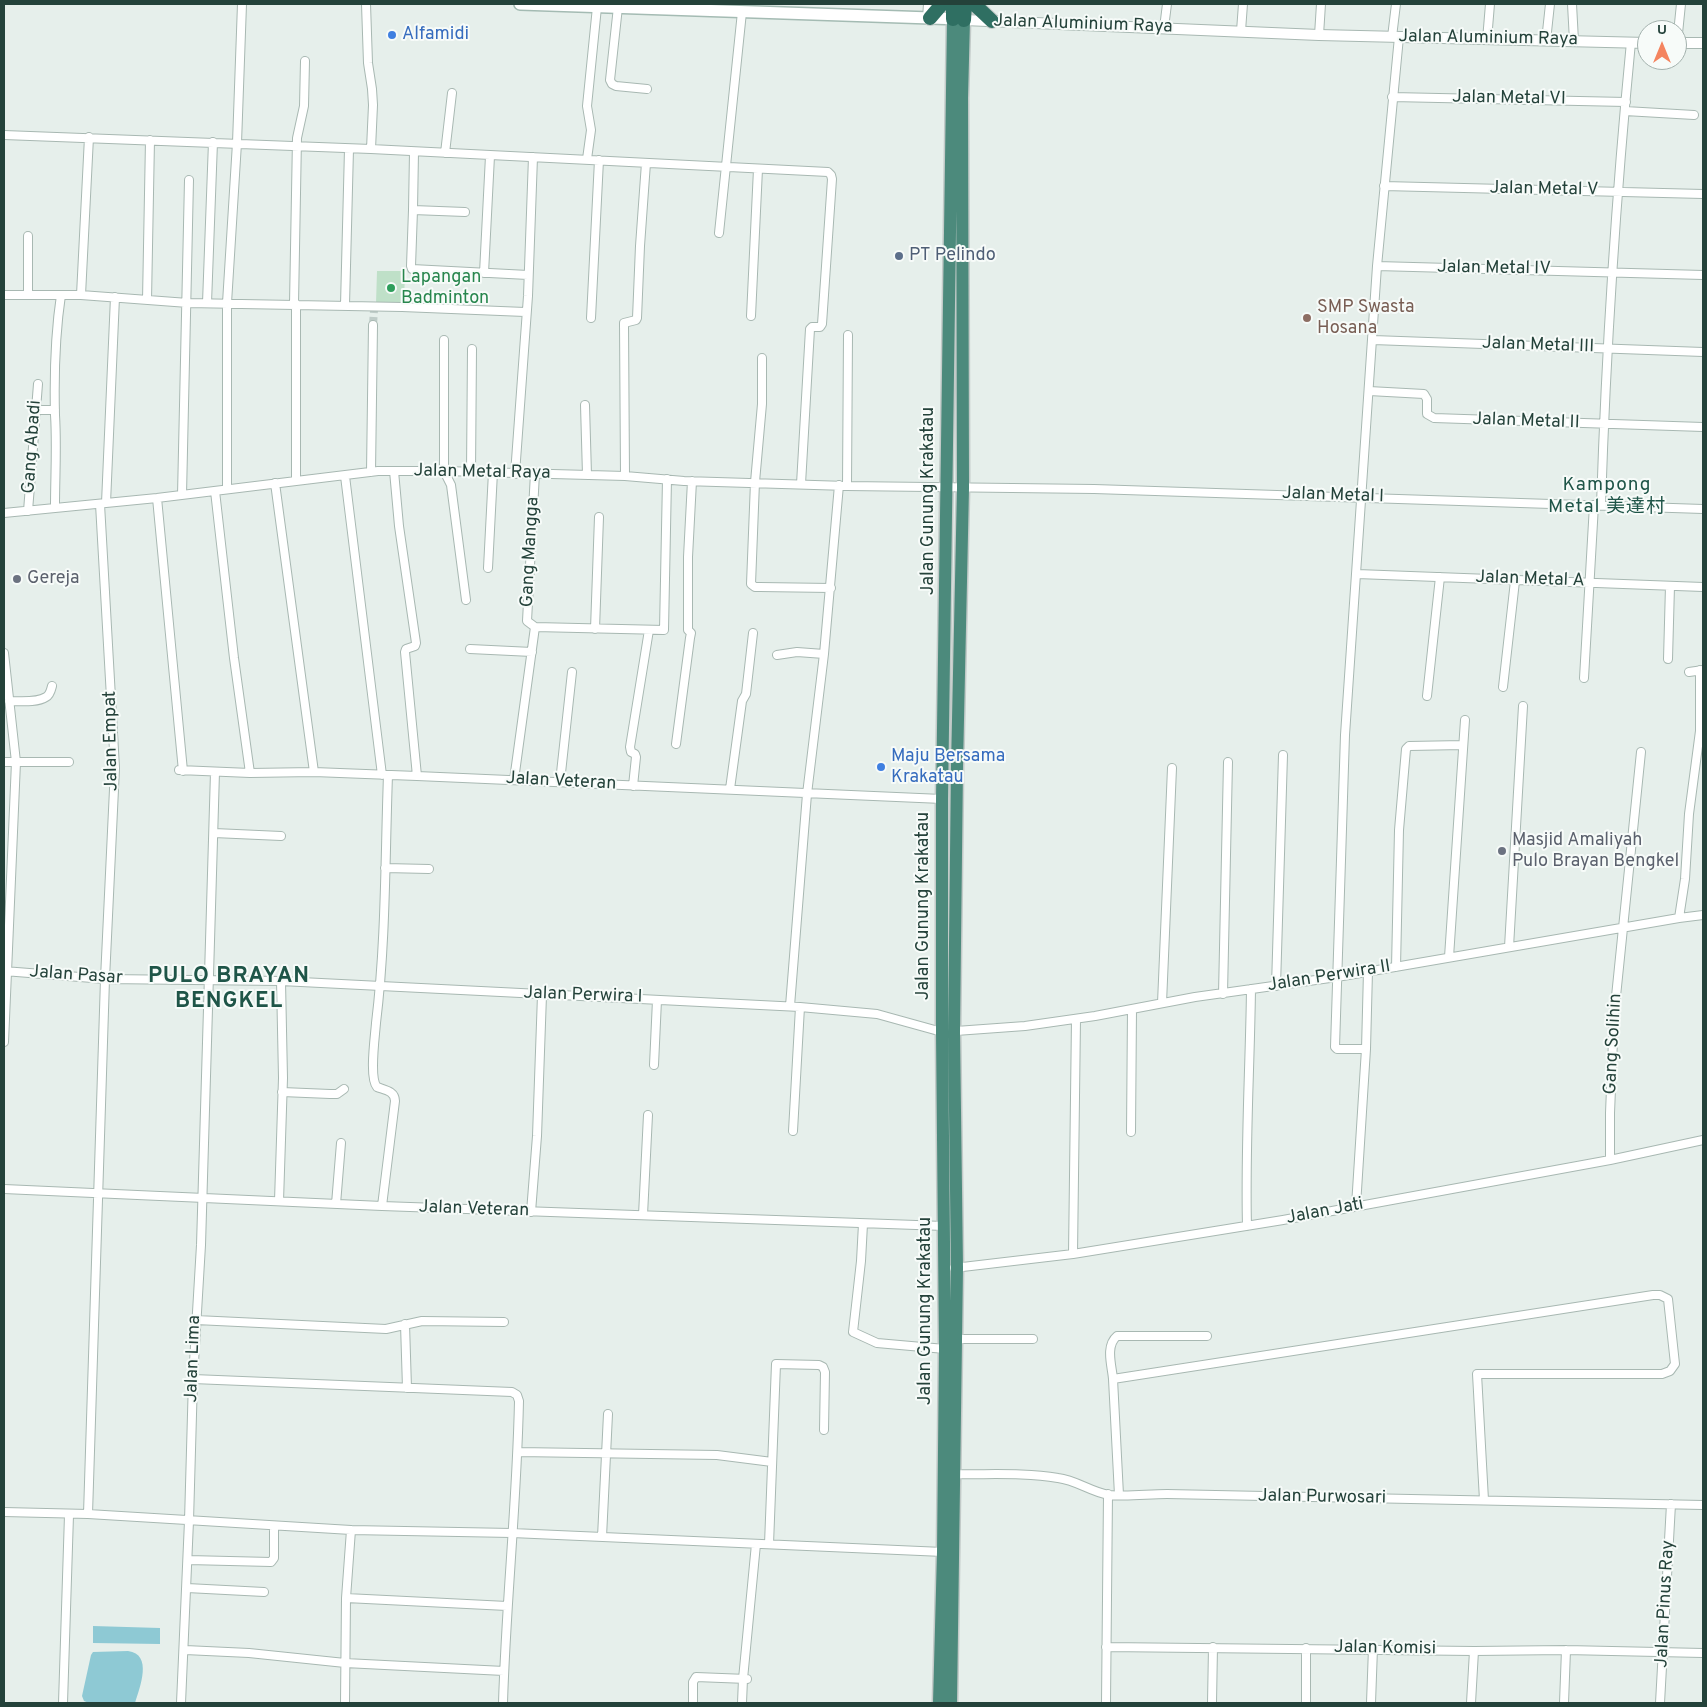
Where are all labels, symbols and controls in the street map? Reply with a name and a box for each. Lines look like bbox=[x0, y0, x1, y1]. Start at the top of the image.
street label: Jalan Aluminium Raya bbox=[993, 11, 1173, 39]
north arrow bbox=[1637, 20, 1687, 70]
text: U bbox=[1657, 22, 1667, 39]
place label: Alfamidi bbox=[402, 24, 469, 46]
street label: Jalan Aluminium Raya bbox=[1398, 27, 1578, 51]
marker: Alfamidi bbox=[386, 29, 398, 41]
street label: Jalan Metal VI bbox=[1452, 87, 1566, 111]
street label: Jalan Metal V bbox=[1489, 178, 1599, 202]
place label: PT Pelindo bbox=[909, 245, 996, 267]
marker: PT Pelindo bbox=[893, 250, 905, 262]
street label: Jalan Metal IV bbox=[1437, 257, 1551, 281]
place label: Lapangan Badminton bbox=[401, 267, 489, 310]
marker: Lapangan Badminton bbox=[385, 282, 397, 294]
place label: SMP Swasta Hosana bbox=[1317, 297, 1414, 340]
marker: SMP Swasta Hosana bbox=[1301, 312, 1313, 324]
street label: Jalan Metal III bbox=[1482, 333, 1594, 359]
street label: Gang Abadi bbox=[19, 399, 47, 495]
street label: Jalan Gunung Krakatau bbox=[918, 407, 940, 595]
street label: Jalan Metal II bbox=[1472, 409, 1580, 435]
street label: Jalan Metal Raya bbox=[413, 461, 551, 485]
district label: Kampong Metal 美達村 bbox=[1553, 475, 1661, 519]
street label: Jalan Metal I bbox=[1282, 483, 1384, 509]
street label: Gang Mangga bbox=[517, 496, 545, 608]
street label: Jalan Metal A bbox=[1475, 567, 1585, 593]
place label: Gereja bbox=[27, 568, 80, 590]
marker: Gereja bbox=[11, 573, 23, 585]
street label: Jalan Empat bbox=[100, 690, 124, 792]
place label: Maju Bersama Krakatau bbox=[891, 746, 1005, 789]
marker: Maju Bersama Krakatau bbox=[875, 761, 887, 773]
street label: Jalan Veteran bbox=[505, 768, 617, 796]
street label: Jalan Gunung Krakatau bbox=[913, 812, 935, 1000]
place label: Masjid Amaliyah Pulo Brayan Bengkel bbox=[1512, 830, 1679, 872]
marker: Masjid Amaliyah Pulo Brayan Bengkel bbox=[1496, 845, 1508, 857]
street label: Jalan Perwira II bbox=[1266, 957, 1392, 997]
street label: Jalan Pasar bbox=[29, 962, 123, 990]
district label: PULO BRAYAN BENGKEL bbox=[147, 965, 311, 1016]
street label: Jalan Perwira I bbox=[523, 983, 643, 1009]
street label: Gang Solihin bbox=[1601, 993, 1627, 1095]
street label: Jalan Jati bbox=[1285, 1194, 1365, 1230]
street label: Jalan Veteran bbox=[418, 1197, 530, 1223]
street label: Jalan Gunung Krakatau bbox=[915, 1217, 937, 1405]
street label: Jalan Lima bbox=[182, 1315, 206, 1403]
street label: Jalan Purwosari bbox=[1258, 1486, 1386, 1510]
street label: Jalan Pinus Ray bbox=[1652, 1540, 1680, 1668]
street label: Jalan Komisi bbox=[1334, 1637, 1436, 1661]

